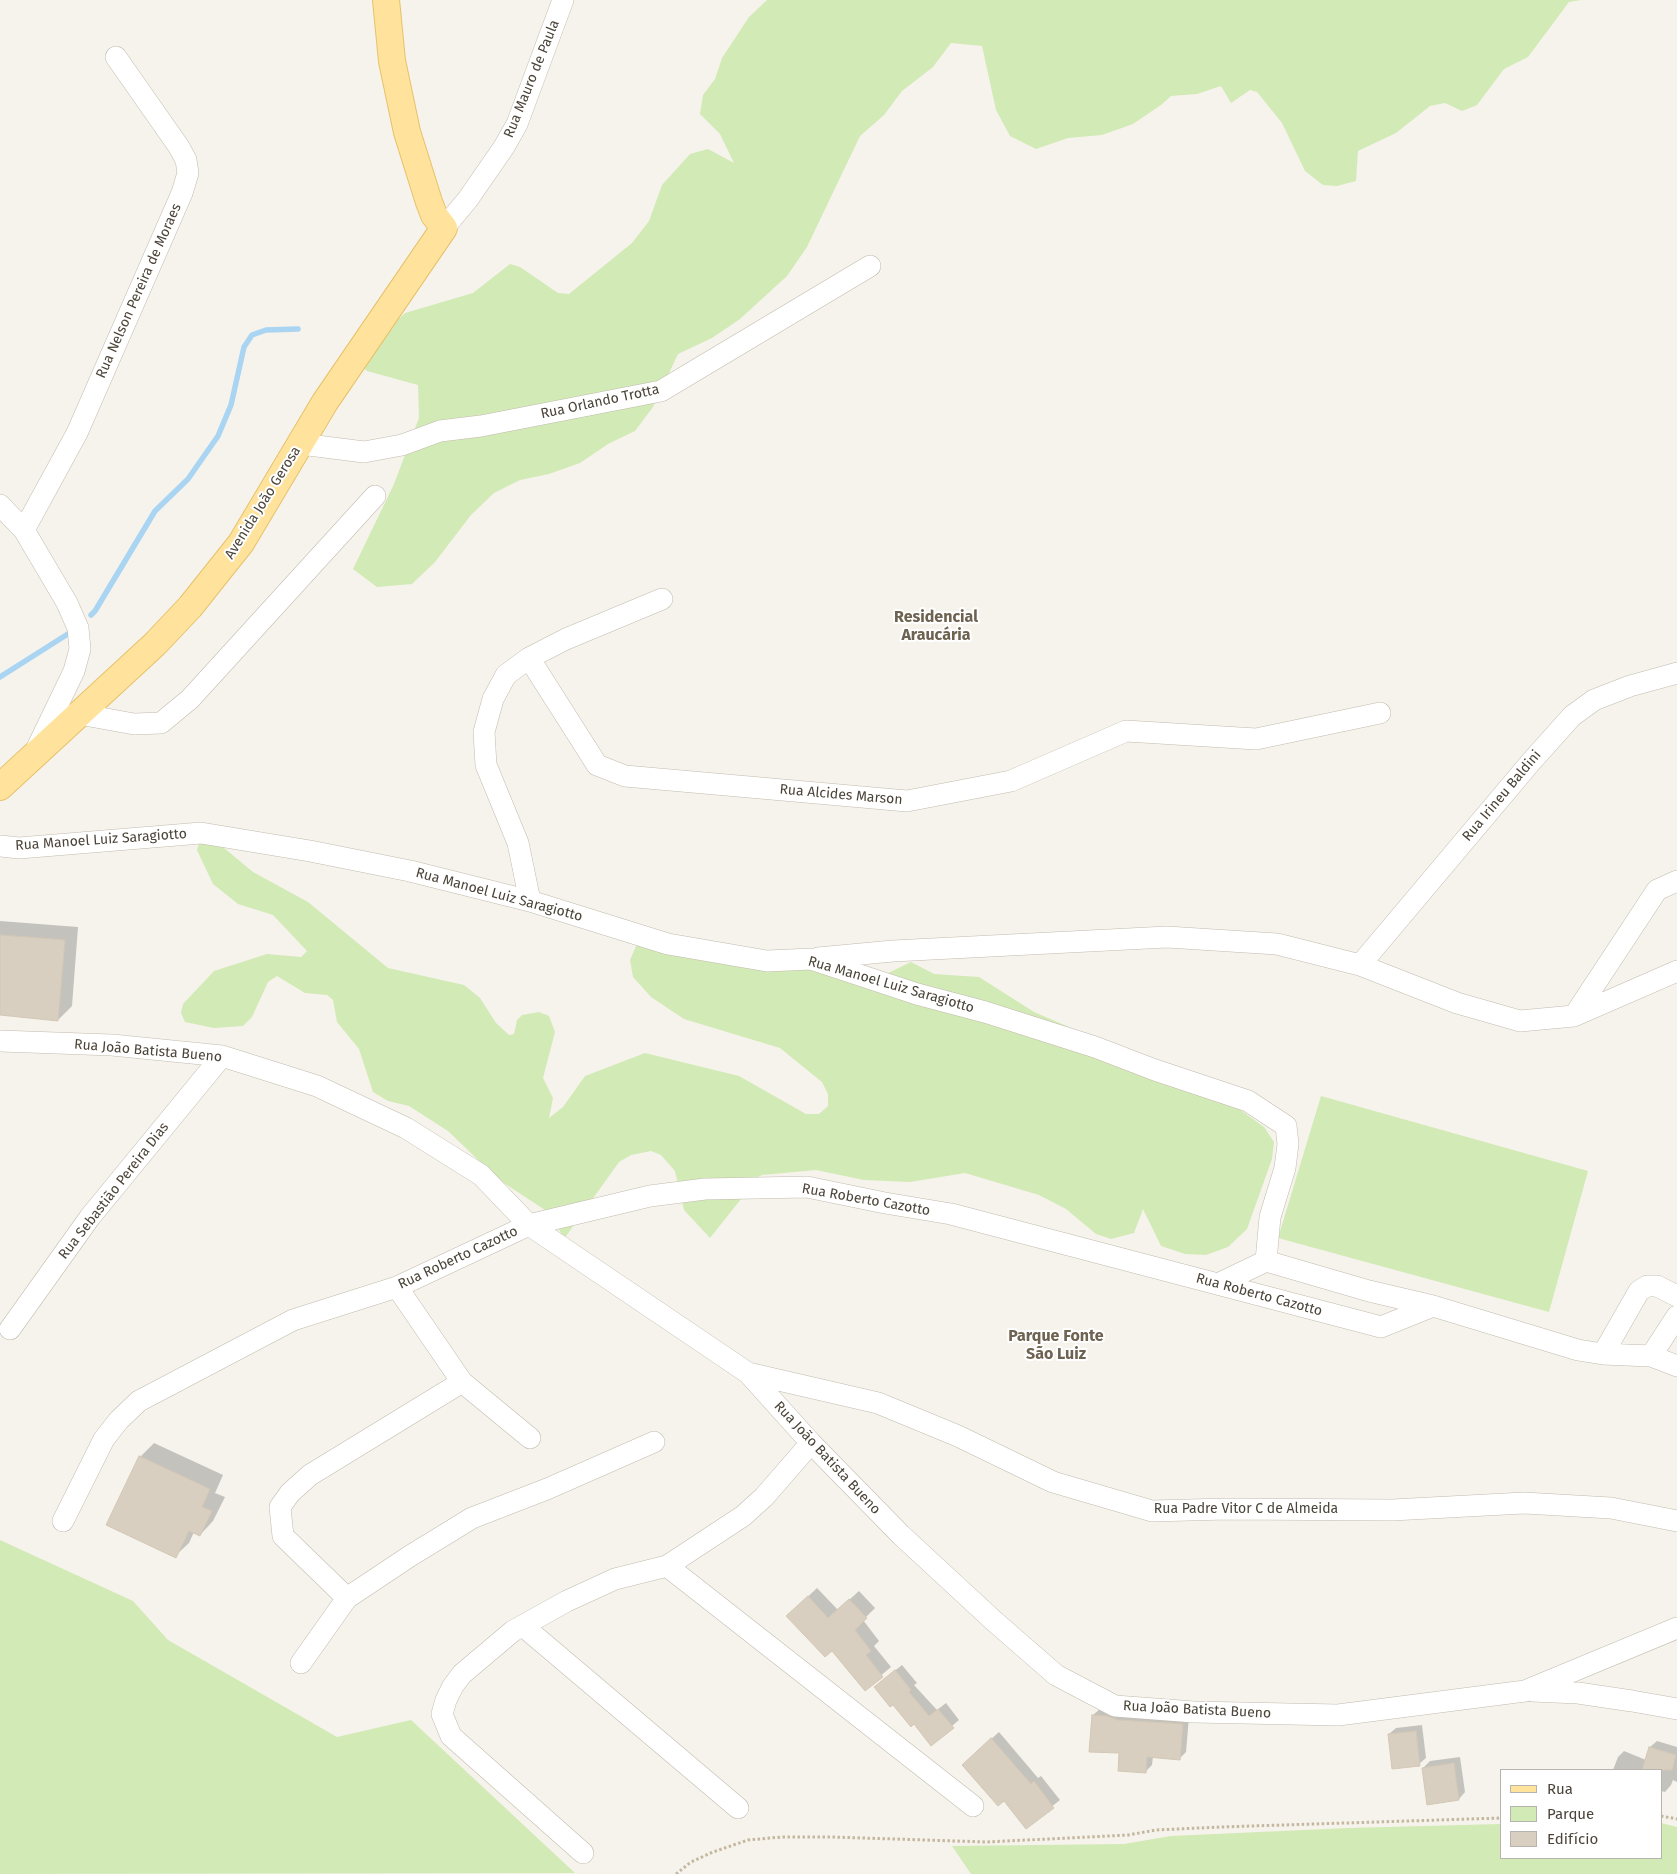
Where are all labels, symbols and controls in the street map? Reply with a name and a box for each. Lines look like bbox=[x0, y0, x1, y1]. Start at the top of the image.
street label: Rua Mauro de Paula bbox=[501, 17, 563, 141]
street label: Rua Nelson Pereira de Moraes bbox=[93, 201, 185, 381]
street label: Rua Orlando Trotta bbox=[539, 381, 661, 423]
street label: Avenida João Gerosa bbox=[221, 444, 305, 562]
district label: Residencial Araucária bbox=[894, 608, 978, 646]
street label: Rua Irineu Baldini bbox=[1459, 747, 1545, 845]
street label: Rua Alcides Marson bbox=[779, 781, 903, 809]
street label: Rua Manoel Luiz Saragiotto bbox=[15, 826, 187, 854]
street label: Rua Manoel Luiz Saragiotto bbox=[414, 865, 584, 925]
street label: Rua Manoel Luiz Saragiotto bbox=[806, 953, 976, 1017]
street label: Rua João Batista Bueno bbox=[73, 1036, 223, 1066]
street label: Rua Sebastião Pereira Dias bbox=[55, 1119, 173, 1263]
street label: Rua Roberto Cazotto bbox=[801, 1180, 931, 1220]
street label: Rua Roberto Cazotto bbox=[396, 1223, 520, 1293]
street label: Rua Roberto Cazotto bbox=[1194, 1270, 1324, 1320]
district label: Parque Fonte São Luiz bbox=[1008, 1327, 1104, 1365]
street label: Rua João Batista Bueno bbox=[770, 1398, 884, 1518]
street label: Rua Padre Vitor C de Almeida bbox=[1154, 1501, 1338, 1517]
street label: Rua João Batista Bueno bbox=[1122, 1698, 1272, 1722]
legend bbox=[1500, 1769, 1662, 1859]
text: Rua bbox=[1547, 1780, 1573, 1798]
text: Parque bbox=[1547, 1805, 1594, 1823]
text: Edifício bbox=[1547, 1830, 1598, 1848]

